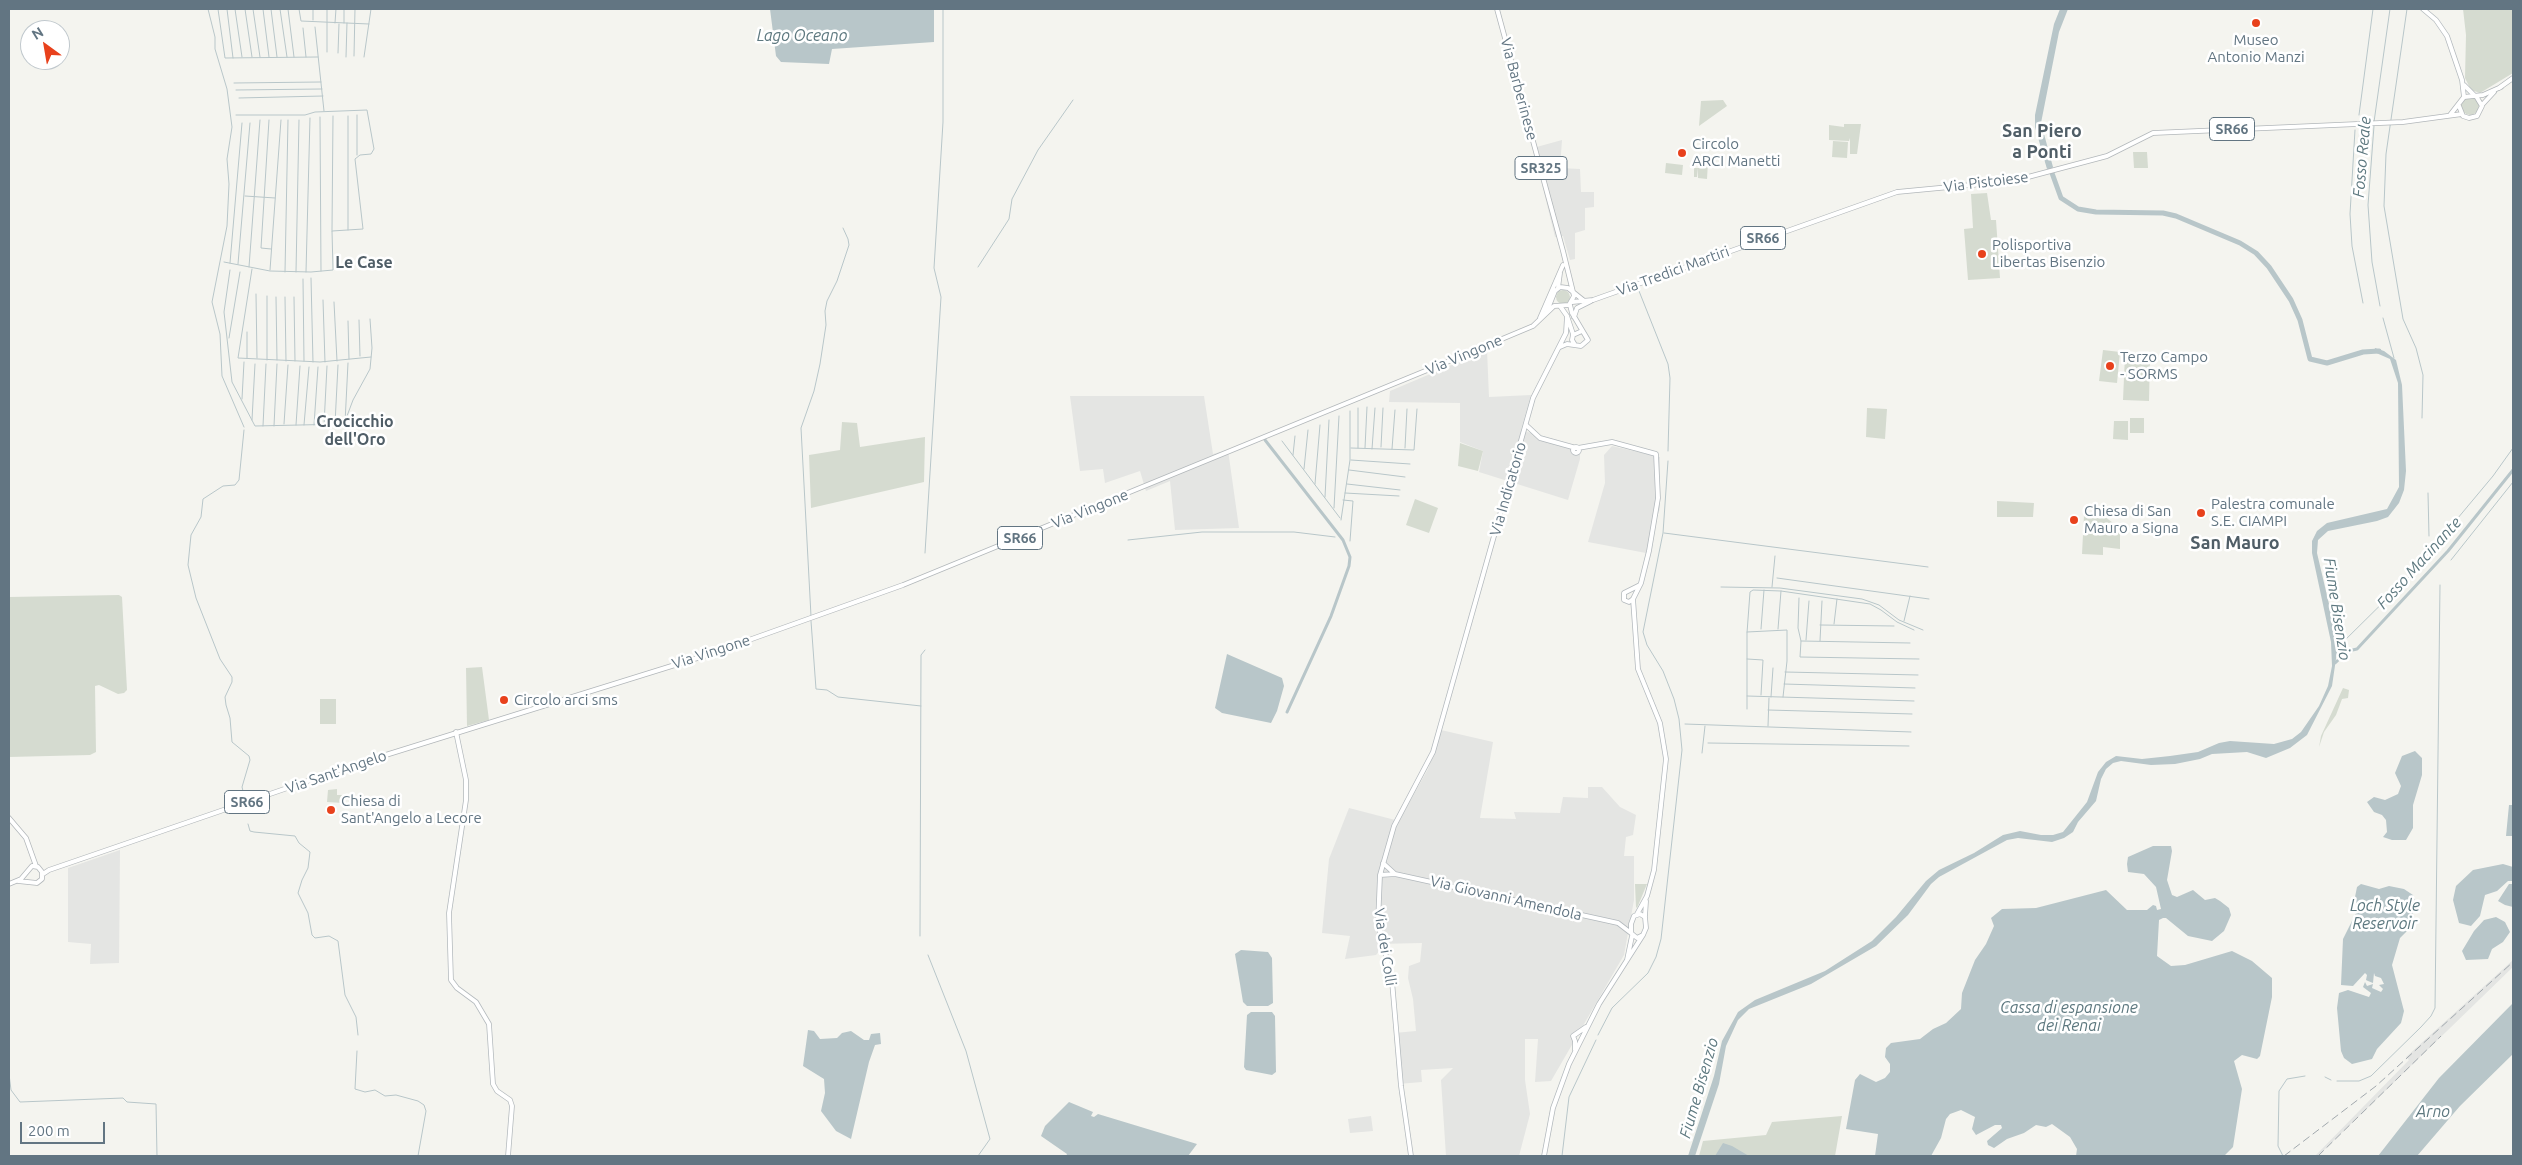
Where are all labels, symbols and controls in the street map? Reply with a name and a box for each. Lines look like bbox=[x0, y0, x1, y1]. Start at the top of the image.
marker: Museo Antonio Manzi bbox=[2250, 17, 2262, 29]
north arrow bbox=[20, 20, 70, 70]
text: N bbox=[29, 24, 46, 43]
water label: Lago Oceano bbox=[757, 26, 847, 46]
place label: Museo Antonio Manzi bbox=[2207, 31, 2305, 66]
street label: Via Barberinese bbox=[1497, 36, 1541, 142]
water label: Fosso Reale bbox=[2349, 116, 2375, 198]
road number: SR66 bbox=[2210, 118, 2254, 140]
district label: San Piero a Ponti bbox=[2002, 120, 2082, 162]
place label: Circolo ARCI Manetti bbox=[1692, 135, 1780, 170]
marker: Circolo ARCI Manetti bbox=[1676, 147, 1688, 159]
road number: SR325 bbox=[1515, 156, 1567, 180]
street label: Via Pistoiese bbox=[1943, 168, 2029, 196]
road number: SR66 bbox=[1740, 227, 1786, 250]
place label: Polisportiva Libertas Bisenzio bbox=[1992, 236, 2105, 271]
street label: Via Tredici Martiri bbox=[1614, 242, 1732, 300]
marker: Polisportiva Libertas Bisenzio bbox=[1976, 248, 1988, 260]
district label: Le Case bbox=[335, 253, 393, 273]
street label: Via Vingone bbox=[1423, 331, 1505, 379]
place label: Terzo Campo - SORMS bbox=[2120, 348, 2208, 383]
marker: Terzo Campo - SORMS bbox=[2104, 360, 2116, 372]
district label: Crocicchio dell'Oro bbox=[316, 412, 394, 450]
street label: Via Indicatorio bbox=[1486, 440, 1530, 538]
street label: Via Vingone bbox=[1049, 485, 1131, 533]
place label: Palestra comunale S.E. CIAMPI bbox=[2211, 495, 2335, 530]
place label: Chiesa di San Mauro a Signa bbox=[2084, 502, 2179, 537]
marker: Palestra comunale S.E. CIAMPI bbox=[2195, 507, 2207, 519]
water label: Fosso Macinante bbox=[2373, 513, 2465, 613]
marker: Chiesa di San Mauro a Signa bbox=[2068, 514, 2080, 526]
road number: SR66 bbox=[998, 526, 1042, 550]
district label: San Mauro bbox=[2190, 532, 2280, 554]
water label: Fiume Bisenzio bbox=[2319, 556, 2355, 662]
street label: Via Vingone bbox=[670, 631, 752, 673]
place label: Circolo arci sms bbox=[514, 691, 618, 709]
marker: Circolo arci sms bbox=[498, 694, 510, 706]
street label: Via Sant'Angelo bbox=[283, 746, 389, 798]
road number: SR66 bbox=[224, 790, 270, 814]
place label: Chiesa di Sant'Angelo a Lecore bbox=[341, 792, 482, 827]
marker: Chiesa di Sant'Angelo a Lecore bbox=[325, 804, 337, 816]
street label: Via Giovanni Amendola bbox=[1428, 872, 1584, 924]
water label: Loch Style Reservoir bbox=[2350, 896, 2420, 934]
street label: Via dei Colli bbox=[1370, 907, 1400, 987]
water label: Cassa di espansione dei Renai bbox=[2000, 998, 2138, 1036]
water label: Fiume Bisenzio bbox=[1676, 1036, 1722, 1140]
water label: Arno bbox=[2416, 1102, 2450, 1122]
scale bar bbox=[22, 1112, 108, 1144]
text: 200 m bbox=[28, 1122, 70, 1139]

